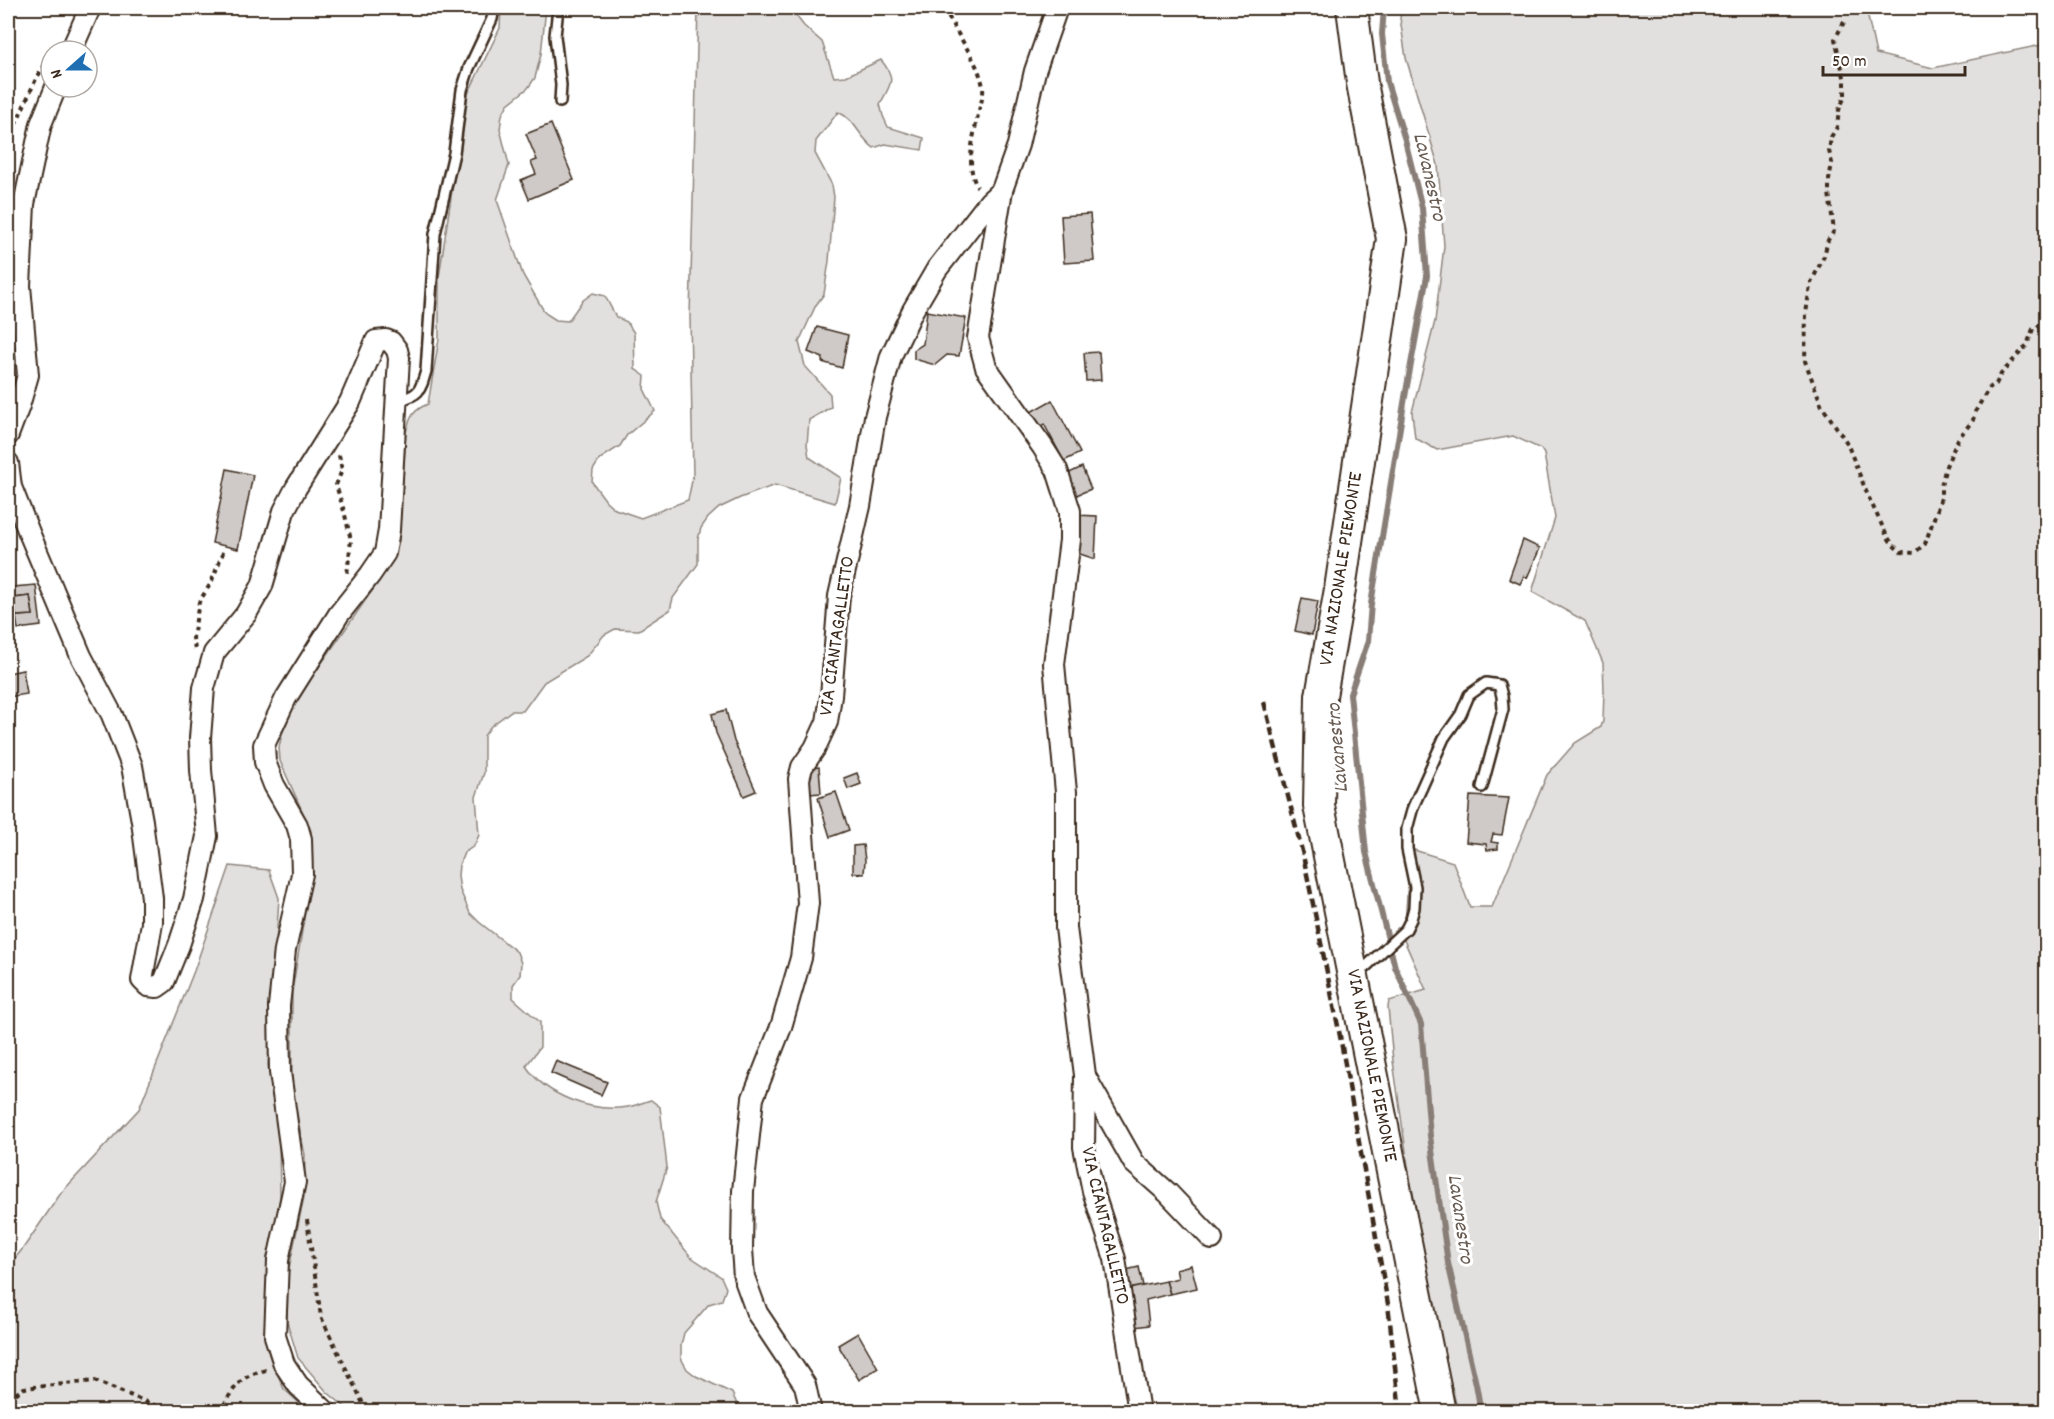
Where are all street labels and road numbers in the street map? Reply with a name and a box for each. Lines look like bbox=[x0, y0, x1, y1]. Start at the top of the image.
street label: VIA NAZIONALE PIEMONTE bbox=[1313, 470, 1371, 668]
street label: VIA CIANTAGALLETTO bbox=[813, 554, 863, 718]
street label: VIA NAZIONALE PIEMONTE bbox=[1338, 967, 1404, 1165]
street label: VIA CIANTAGALLETTO bbox=[1072, 1144, 1136, 1308]

